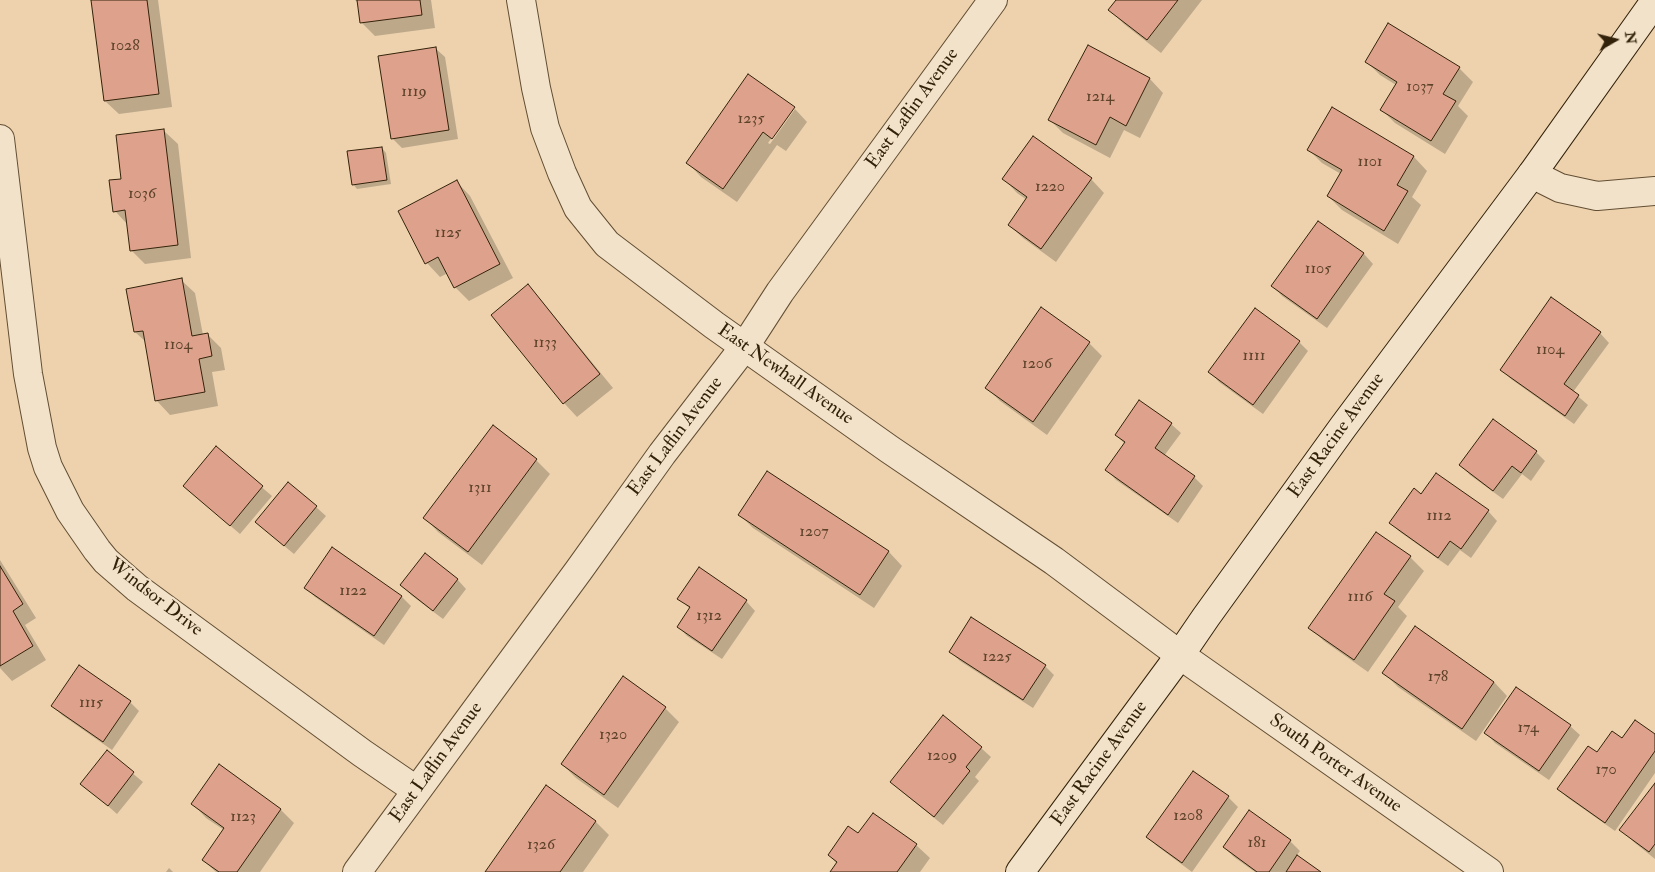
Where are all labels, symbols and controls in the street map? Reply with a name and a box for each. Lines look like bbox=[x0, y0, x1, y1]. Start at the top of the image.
north arrow bbox=[1590, 15, 1640, 65]
text: N bbox=[1621, 30, 1640, 45]
house number: 1028 bbox=[110, 37, 140, 57]
street label: East Laflin Avenue bbox=[862, 44, 964, 174]
house number: 1037 bbox=[1406, 78, 1434, 98]
house number: 1119 bbox=[401, 83, 427, 103]
house number: 1214 bbox=[1086, 88, 1114, 108]
house number: 1235 bbox=[738, 110, 764, 130]
house number: 1101 bbox=[1357, 153, 1383, 173]
house number: 1220 bbox=[1035, 178, 1065, 198]
house number: 1036 bbox=[128, 185, 156, 205]
house number: 1125 bbox=[435, 224, 461, 244]
house number: 1105 bbox=[1305, 260, 1331, 280]
street label: East Newhall Avenue bbox=[713, 320, 857, 430]
house number: 1133 bbox=[533, 334, 557, 354]
house number: 1104 bbox=[164, 336, 192, 356]
house number: 1104 bbox=[1536, 341, 1564, 361]
house number: 1111 bbox=[1243, 347, 1265, 367]
house number: 1206 bbox=[1022, 355, 1052, 375]
street label: East Racine Avenue bbox=[1284, 369, 1390, 503]
street label: East Laflin Avenue bbox=[624, 373, 728, 501]
house number: 1311 bbox=[468, 479, 492, 499]
house number: 1112 bbox=[1426, 507, 1452, 527]
house number: 1207 bbox=[799, 523, 829, 543]
street label: Windsor Drive bbox=[103, 554, 207, 642]
house number: 1122 bbox=[339, 582, 367, 602]
house number: 1116 bbox=[1347, 588, 1373, 608]
house number: 1312 bbox=[696, 607, 722, 627]
house number: 1225 bbox=[983, 648, 1011, 668]
house number: 178 bbox=[1428, 668, 1448, 688]
house number: 1115 bbox=[79, 694, 103, 714]
street label: East Racine Avenue bbox=[1047, 697, 1153, 831]
street label: East Laflin Avenue bbox=[386, 698, 488, 828]
street label: South Porter Avenue bbox=[1264, 710, 1406, 818]
house number: 174 bbox=[1517, 719, 1539, 739]
house number: 1320 bbox=[599, 726, 627, 746]
house number: 1209 bbox=[927, 747, 957, 767]
house number: 170 bbox=[1595, 761, 1617, 781]
house number: 1208 bbox=[1173, 807, 1203, 827]
house number: 1123 bbox=[230, 808, 256, 828]
house number: 181 bbox=[1248, 834, 1266, 854]
house number: 1326 bbox=[527, 836, 555, 856]

